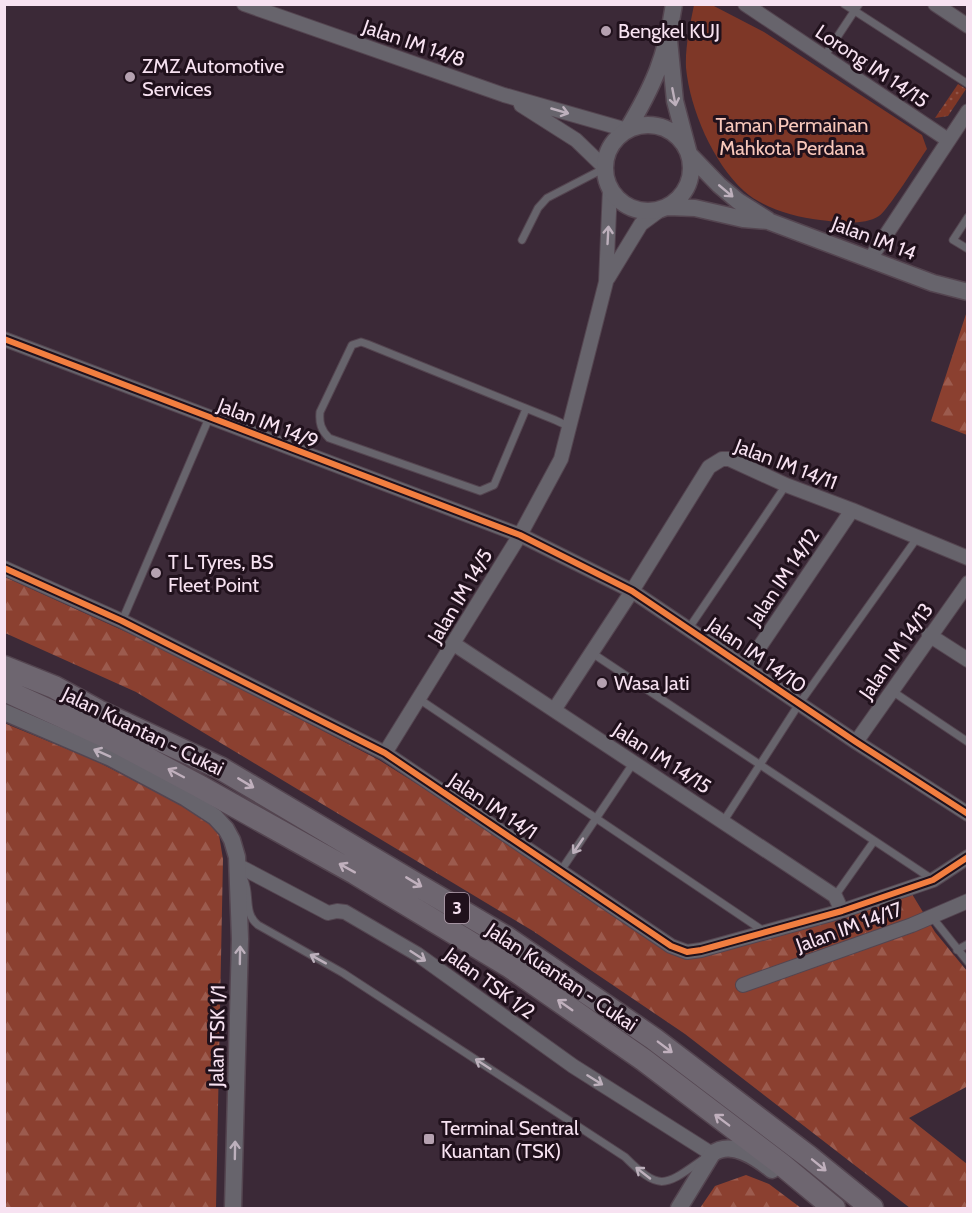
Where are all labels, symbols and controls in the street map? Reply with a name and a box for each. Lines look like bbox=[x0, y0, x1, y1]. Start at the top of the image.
street label: Jalan IM 14/8 bbox=[359, 14, 468, 72]
place label: Bengkel KUJ bbox=[618, 19, 720, 43]
street label: Lorong IM 14/15 bbox=[811, 19, 933, 113]
marker: Bengkel KUJ bbox=[599, 24, 613, 38]
place label: ZMZ Automotive Services bbox=[142, 54, 284, 101]
marker: ZMZ Automotive Services bbox=[123, 70, 137, 84]
one-way arrow bbox=[669, 87, 680, 107]
one-way arrow bbox=[550, 106, 569, 117]
park label: Taman Permainan Mahkota Perdana bbox=[716, 113, 868, 160]
one-way arrow bbox=[718, 184, 733, 198]
street label: Jalan IM 14 bbox=[828, 211, 920, 265]
one-way arrow bbox=[602, 226, 613, 246]
street label: Jalan IM 14/9 bbox=[213, 392, 322, 453]
street label: Jalan IM 14/11 bbox=[730, 433, 841, 495]
street label: Jalan IM 14/12 bbox=[741, 524, 824, 631]
street label: Jalan IM 14/5 bbox=[422, 545, 497, 648]
place label: T L Tyres, BS Fleet Point bbox=[168, 550, 274, 597]
marker: T L Tyres, BS Fleet Point bbox=[149, 566, 163, 580]
street label: Jalan IM 14/13 bbox=[853, 598, 938, 705]
street label: Jalan IM 14/10 bbox=[702, 612, 811, 698]
place label: Wasa Jati bbox=[614, 671, 689, 695]
marker: Wasa Jati bbox=[595, 676, 609, 690]
street label: Jalan Kuantan - Cukai bbox=[57, 681, 228, 781]
street label: Jalan IM 14/15 bbox=[608, 717, 716, 799]
one-way arrow bbox=[93, 747, 111, 759]
one-way arrow bbox=[168, 767, 185, 779]
street label: Jalan IM 14/1 bbox=[443, 767, 542, 844]
one-way arrow bbox=[237, 778, 254, 790]
one-way arrow bbox=[571, 837, 584, 854]
one-way arrow bbox=[338, 862, 356, 873]
one-way arrow bbox=[405, 877, 422, 889]
road number: 3 bbox=[445, 893, 469, 923]
street label: Jalan IM 14/17 bbox=[792, 897, 905, 958]
street label: Jalan Kuantan - Cukai bbox=[481, 917, 642, 1036]
street label: Jalan TSK 1/2 bbox=[439, 942, 540, 1024]
one-way arrow bbox=[234, 946, 246, 966]
one-way arrow bbox=[409, 950, 426, 962]
one-way arrow bbox=[310, 953, 327, 965]
street label: Jalan TSK 1/1 bbox=[204, 985, 230, 1088]
one-way arrow bbox=[558, 999, 574, 1011]
one-way arrow bbox=[656, 1040, 672, 1053]
one-way arrow bbox=[474, 1057, 491, 1070]
one-way arrow bbox=[586, 1074, 603, 1086]
one-way arrow bbox=[715, 1114, 731, 1126]
place label: Terminal Sentral Kuantan (TSK) bbox=[441, 1116, 579, 1163]
marker: Terminal Sentral Kuantan (TSK) bbox=[422, 1132, 436, 1146]
one-way arrow bbox=[229, 1141, 241, 1161]
one-way arrow bbox=[811, 1159, 827, 1172]
one-way arrow bbox=[636, 1167, 652, 1180]

